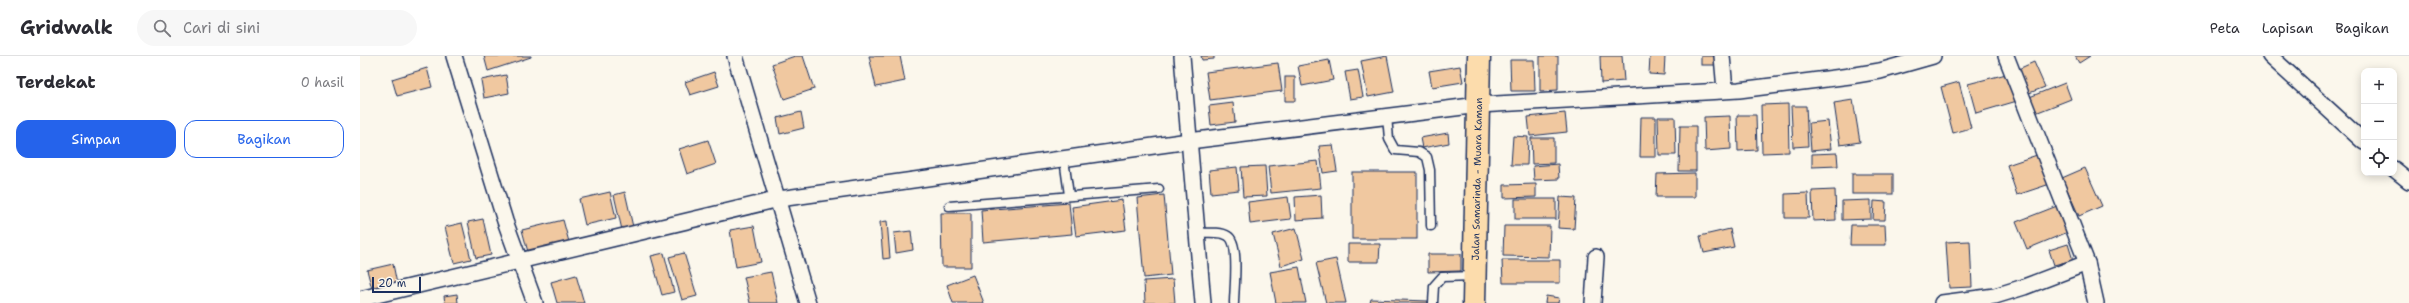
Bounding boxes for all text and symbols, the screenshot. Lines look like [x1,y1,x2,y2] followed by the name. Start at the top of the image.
[137,10,417,46] search box
[20,15,113,40] text: Gridwalk
[151,17,173,39] icon: search
[183,18,260,38] text: Cari di sini
[2210,19,2240,37] text: Peta
[2262,19,2313,37] text: Lapisan
[2335,19,2389,37] text: Bagikan
[2361,68,2397,176] map controls
[2361,68,2397,104] button: +
[16,71,96,93] text: Terdekat
[301,74,344,91] text: 0 hasil
[1468,97,1485,261] street label: Jalan Samarinda - Muara Kaman
[2361,104,2397,140] button: −
[16,120,176,158] button: Simpan
[184,120,344,158] button: Bagikan
[2361,140,2397,176] button: locate
[372,275,421,294] scale bar
[378,276,406,291] text: 20 m

